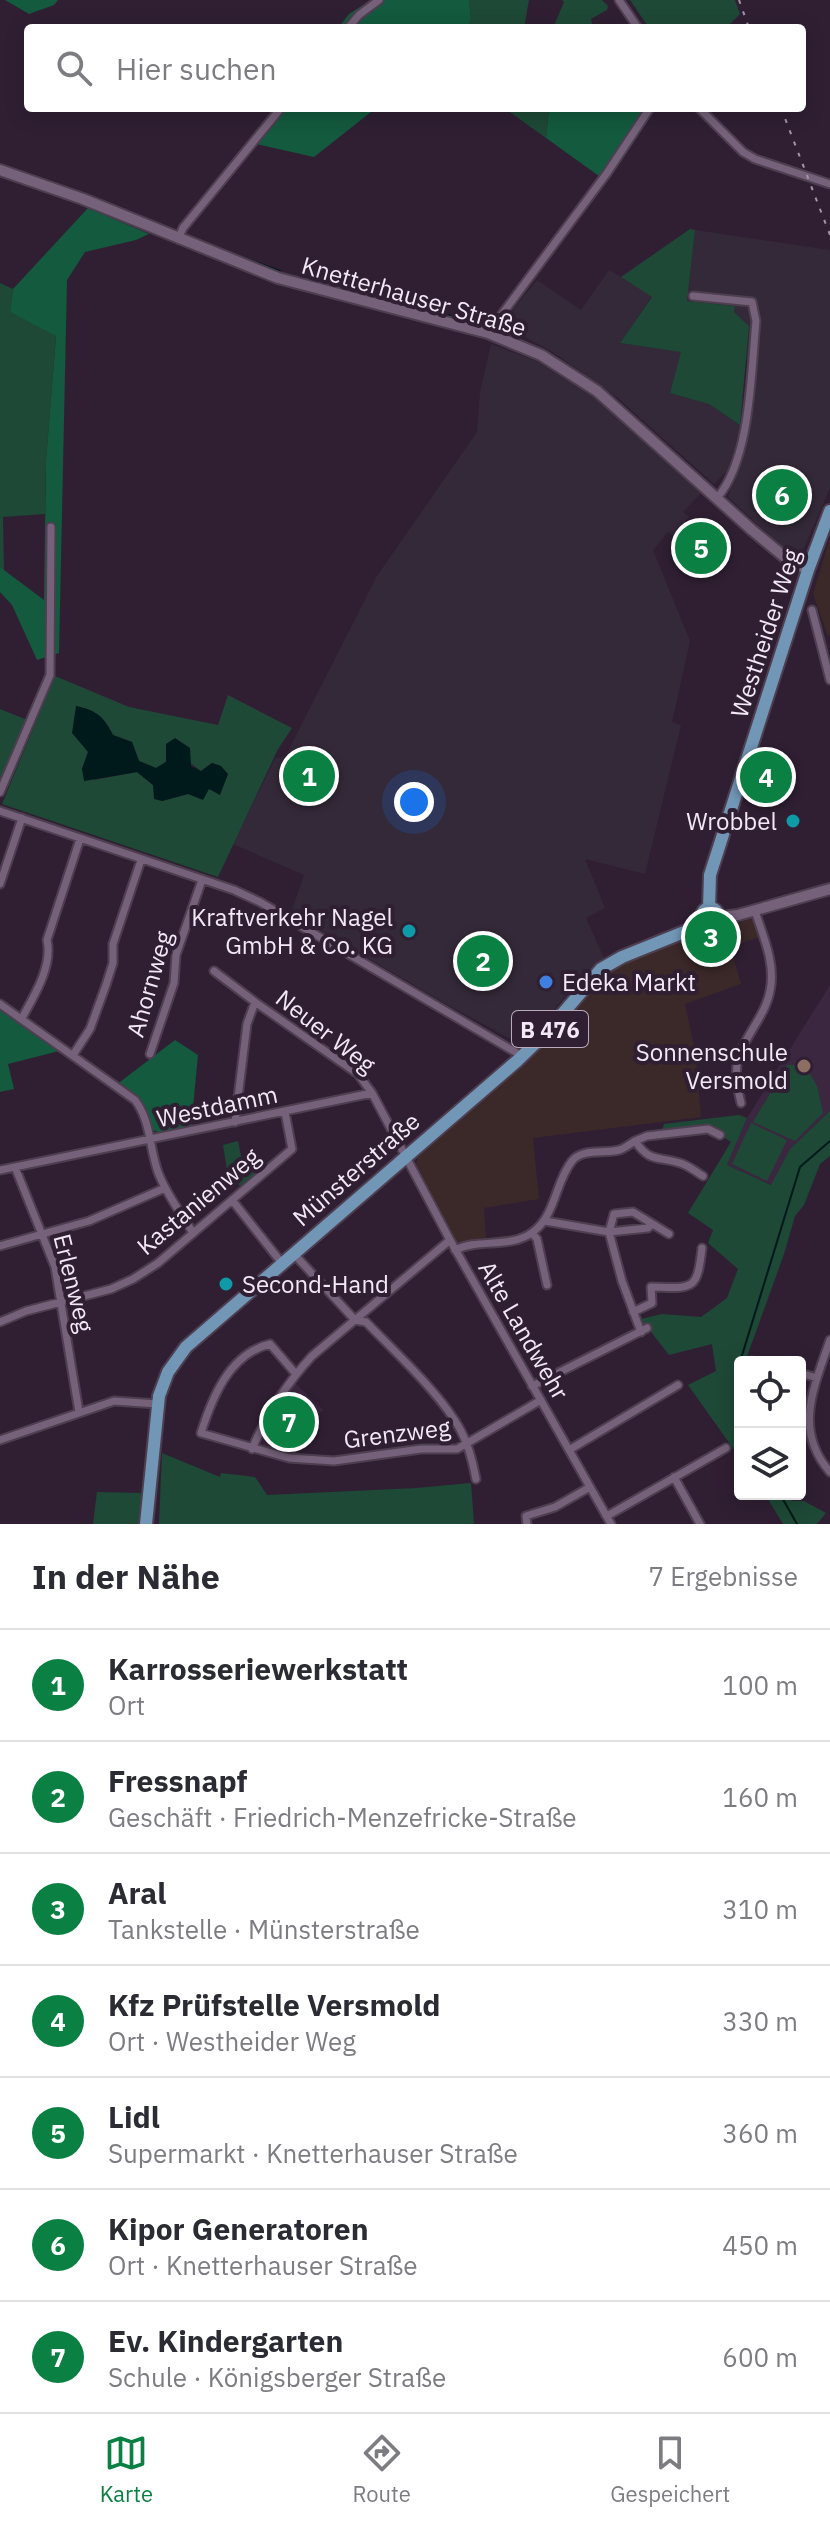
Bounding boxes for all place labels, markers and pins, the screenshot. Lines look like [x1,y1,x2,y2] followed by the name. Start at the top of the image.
[756,465,808,525] pin: 6
[675,518,727,578] pin: 5
[283,746,335,806] pin: 1
[740,747,792,807] pin: 4
[686,805,777,837] place label: Wrobbel
[784,812,802,830] marker: Wrobbel
[191,901,393,961] place label: Kraftverkehr Nagel GmbH & Co. KG
[685,907,737,967] pin: 3
[400,922,418,940] marker: Kraftverkehr Nagel GmbH & Co. KG
[457,931,509,991] pin: 2
[562,966,696,998] place label: Edeka Markt
[537,973,555,991] marker: Edeka Markt
[636,1036,788,1096] place label: Sonnenschule Versmold
[795,1057,813,1075] marker: Sonnenschule Versmold
[242,1268,389,1300] place label: Second-Hand
[217,1275,235,1293] marker: Second-Hand
[263,1392,315,1452] pin: 7

